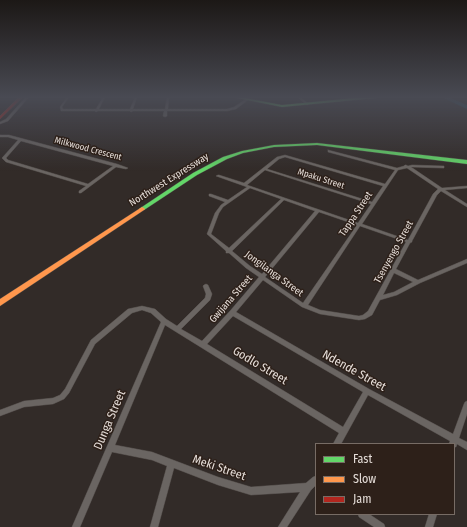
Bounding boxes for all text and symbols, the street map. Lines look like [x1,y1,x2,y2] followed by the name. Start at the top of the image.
[53,135,123,163] street label: Milkwood Crescent
[127,151,211,209] street label: Northwest Expressway
[296,166,346,192] street label: Mpaku Street
[337,189,375,239] street label: Tappa Street
[372,219,416,285] street label: Tsenyengo Street
[242,249,306,299] street label: Jongilanga Street
[207,273,255,325] street label: Gwijana Street
[230,344,290,388] street label: Godlo Street
[320,348,388,394] street label: Ndende Street
[91,388,129,452] street label: Dunga Street
[315,443,455,515] legend
[190,452,248,484] street label: Meki Street
[353,452,372,466] text: Fast
[353,472,376,486] text: Slow
[353,492,371,506] text: Jam

